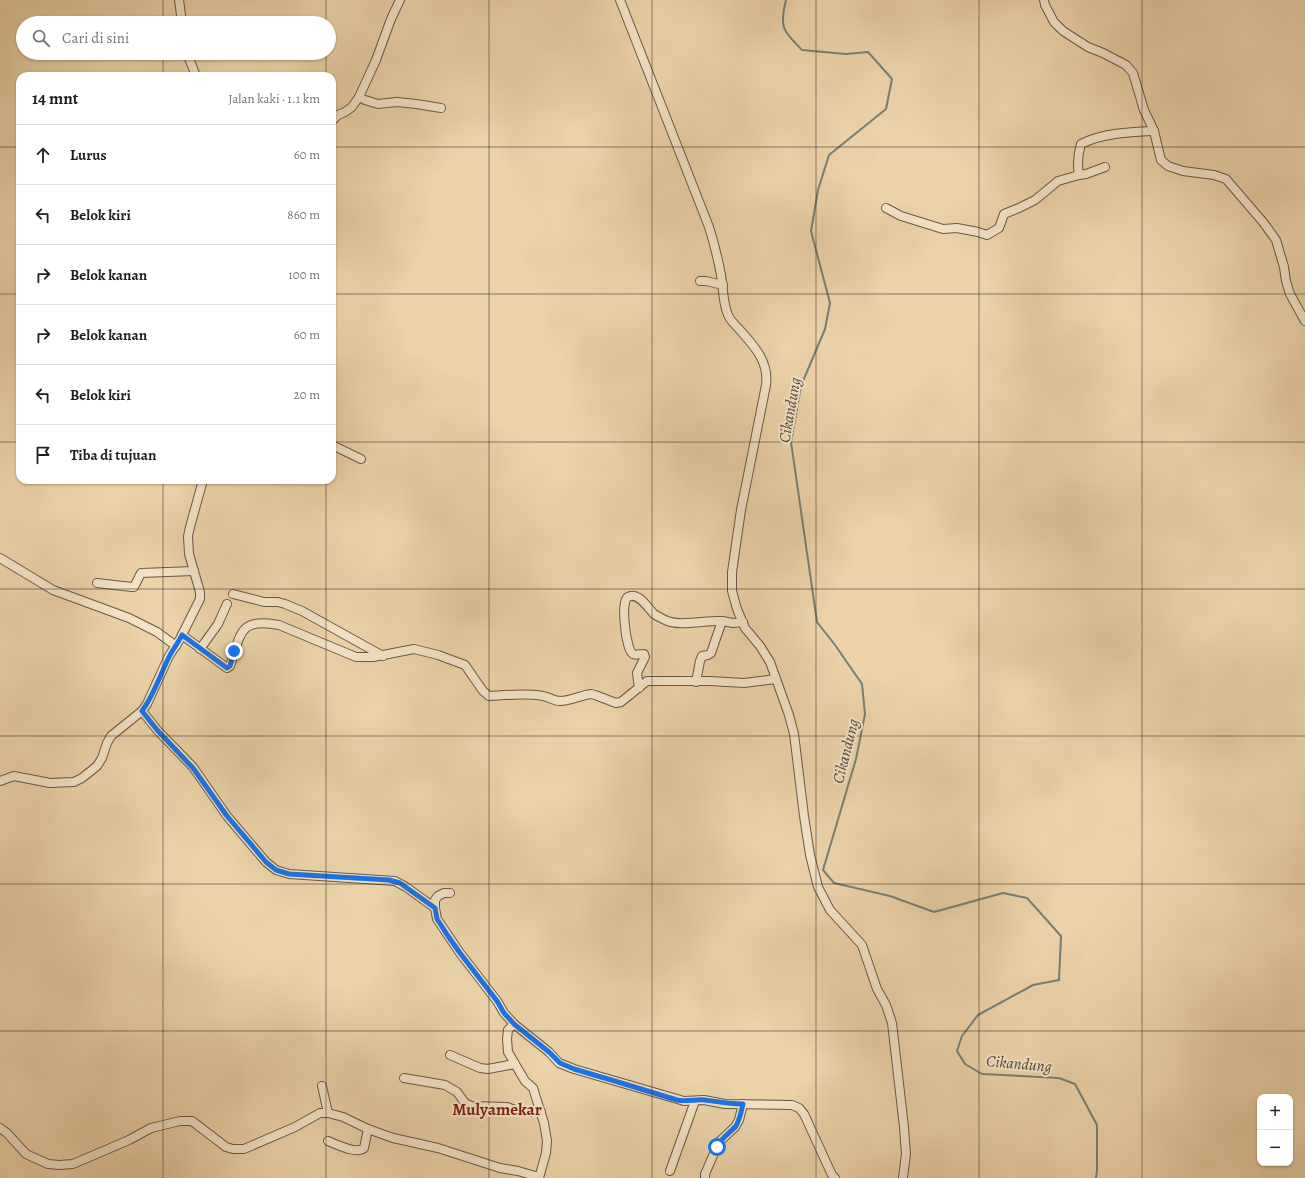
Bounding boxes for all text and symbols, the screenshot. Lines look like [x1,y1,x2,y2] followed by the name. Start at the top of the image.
[16,16,336,60] search box
[30,27,52,49] icon: search
[62,28,129,48] text: Cari di sini
[32,87,78,110] text: 14 mnt
[228,90,320,107] text: Jalan kaki · 1.1 km
[32,144,54,166] icon: ahead
[70,145,107,165] text: Lurus
[294,146,320,163] text: 60 m
[32,204,54,226] icon: left
[70,205,131,225] text: Belok kiri
[287,206,320,223] text: 860 m
[32,264,54,286] icon: right
[70,265,147,285] text: Belok kanan
[288,266,320,283] text: 100 m
[32,324,54,346] icon: right
[70,325,147,345] text: Belok kanan
[294,326,320,343] text: 60 m
[773,376,807,445] water label: Cikandung
[32,384,54,406] icon: left
[70,385,131,405] text: Belok kiri
[294,386,320,403] text: 20 m
[32,444,54,466] icon: arrive
[70,445,156,465] text: Tiba di tujuan
[225,642,243,660] route end
[827,717,865,786] water label: Cikandung
[985,1050,1053,1078] water label: Cikandung
[1257,1094,1293,1166] map controls
[1257,1094,1293,1130] button: +
[452,1098,542,1121] district label: Mulyamekar
[1257,1130,1293,1166] button: −
[708,1138,726,1156] route start

